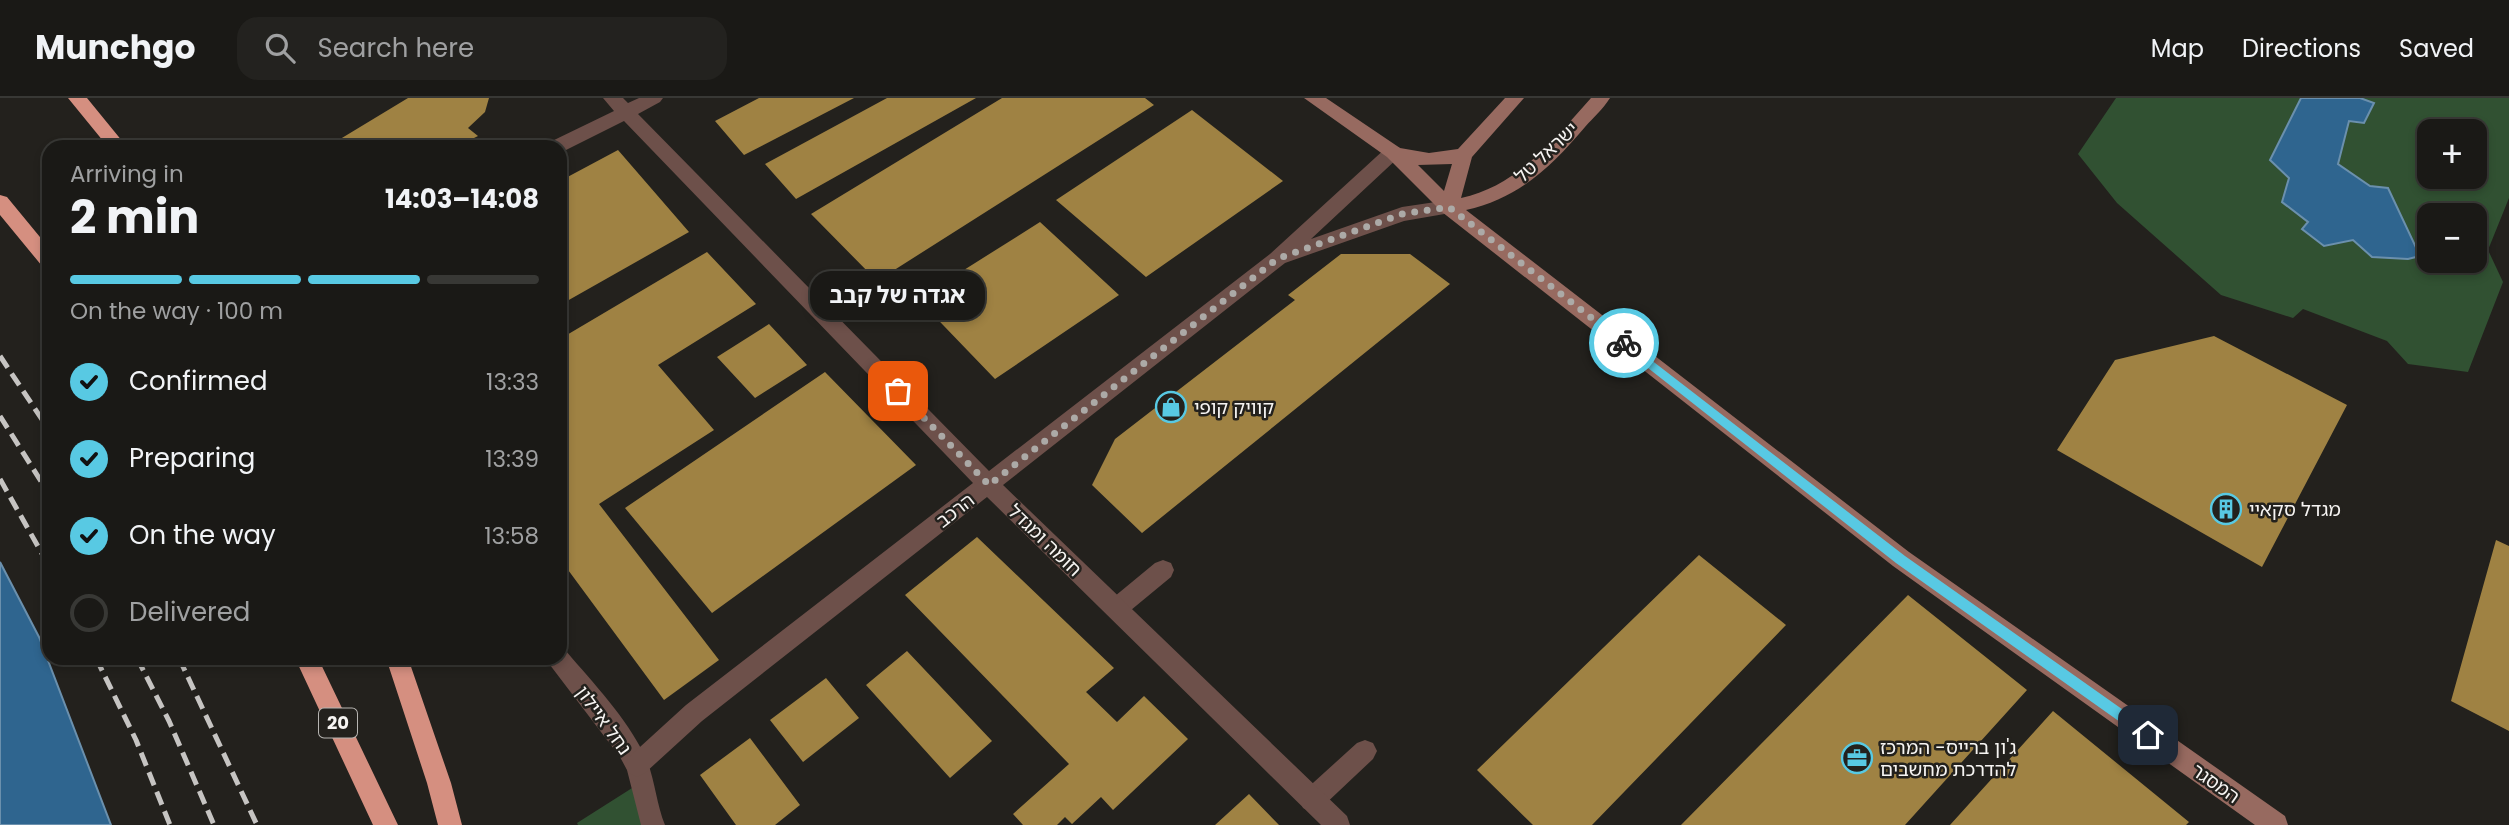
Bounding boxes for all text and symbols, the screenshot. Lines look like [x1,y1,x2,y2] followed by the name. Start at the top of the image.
[237,17,727,80] search box
[35,24,195,71] text: Munchgo
[261,29,299,67] icon: search
[317,30,474,66] text: Search here
[2151,32,2204,65] text: Map
[2242,32,2361,65] text: Directions
[2399,32,2474,65] text: Saved
[1509,116,1584,189] street label: ישראל טל
[2417,119,2487,273] map controls
[2417,119,2487,189] button: +
[70,158,184,190] text: Arriving in
[385,181,539,217] text: 14:03–14:08
[70,185,199,249] text: 2 min
[2417,203,2487,273] button: −
[810,272,986,321] callout: אגדה של קבב
[830,279,965,311] text: אגדה של קבב
[70,295,283,327] text: On the way · 100 m
[1589,308,1659,378] courier
[1605,324,1643,362] icon: bike
[868,361,928,421] pin
[70,363,108,401] icon: check
[129,363,267,399] text: Confirmed
[486,366,539,398] text: 13:33
[879,372,917,410] icon: bag
[1154,390,1188,424] shop icon: קוויק קופי
[1194,394,1274,421] place label: קוויק קופי
[70,440,108,478] icon: check
[129,440,255,476] text: Preparing
[485,443,539,475] text: 13:39
[930,487,980,534] street label: הרכב
[2209,492,2243,526] building icon: מגדל סקאיי
[2249,496,2341,523] place label: מגדל סקאיי
[1002,498,1088,583] street label: חומה ומגדל
[70,517,108,555] icon: check
[129,517,276,553] text: On the way
[484,520,539,552] text: 13:58
[129,594,250,630] text: Delivered
[569,680,638,760] street label: נחל איילון
[2118,705,2178,765] pin
[319,708,357,738] road number: 20
[2129,716,2167,754] icon: home
[1880,734,2016,783] place label: ג'ון ברייס- המרכז להדרכת מחשבים
[1840,741,1874,775] office icon: ג'ון ברייס- המרכז להדרכת מחשבים
[2186,757,2245,810] street label: המסגר

